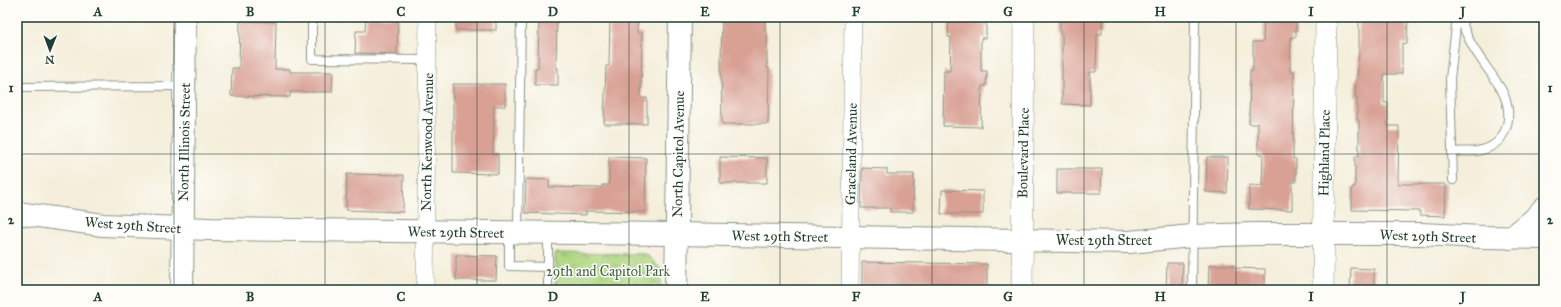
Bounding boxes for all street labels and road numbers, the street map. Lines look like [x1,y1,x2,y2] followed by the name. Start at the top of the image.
[418,73,437,211] street label: North Kenwood Avenue
[175,83,194,201] street label: North Illinois Street
[669,90,688,218] street label: North Capitol Avenue
[842,102,861,205] street label: Graceland Avenue
[1014,107,1033,198] street label: Boulevard Place
[1315,109,1334,197] street label: Highland Place
[84,214,182,237] street label: West 29th Street
[408,223,504,242] street label: West 29th Street
[1379,226,1477,247] street label: West 29th Street
[732,227,828,246] street label: West 29th Street
[1056,232,1152,249] street label: West 29th Street

